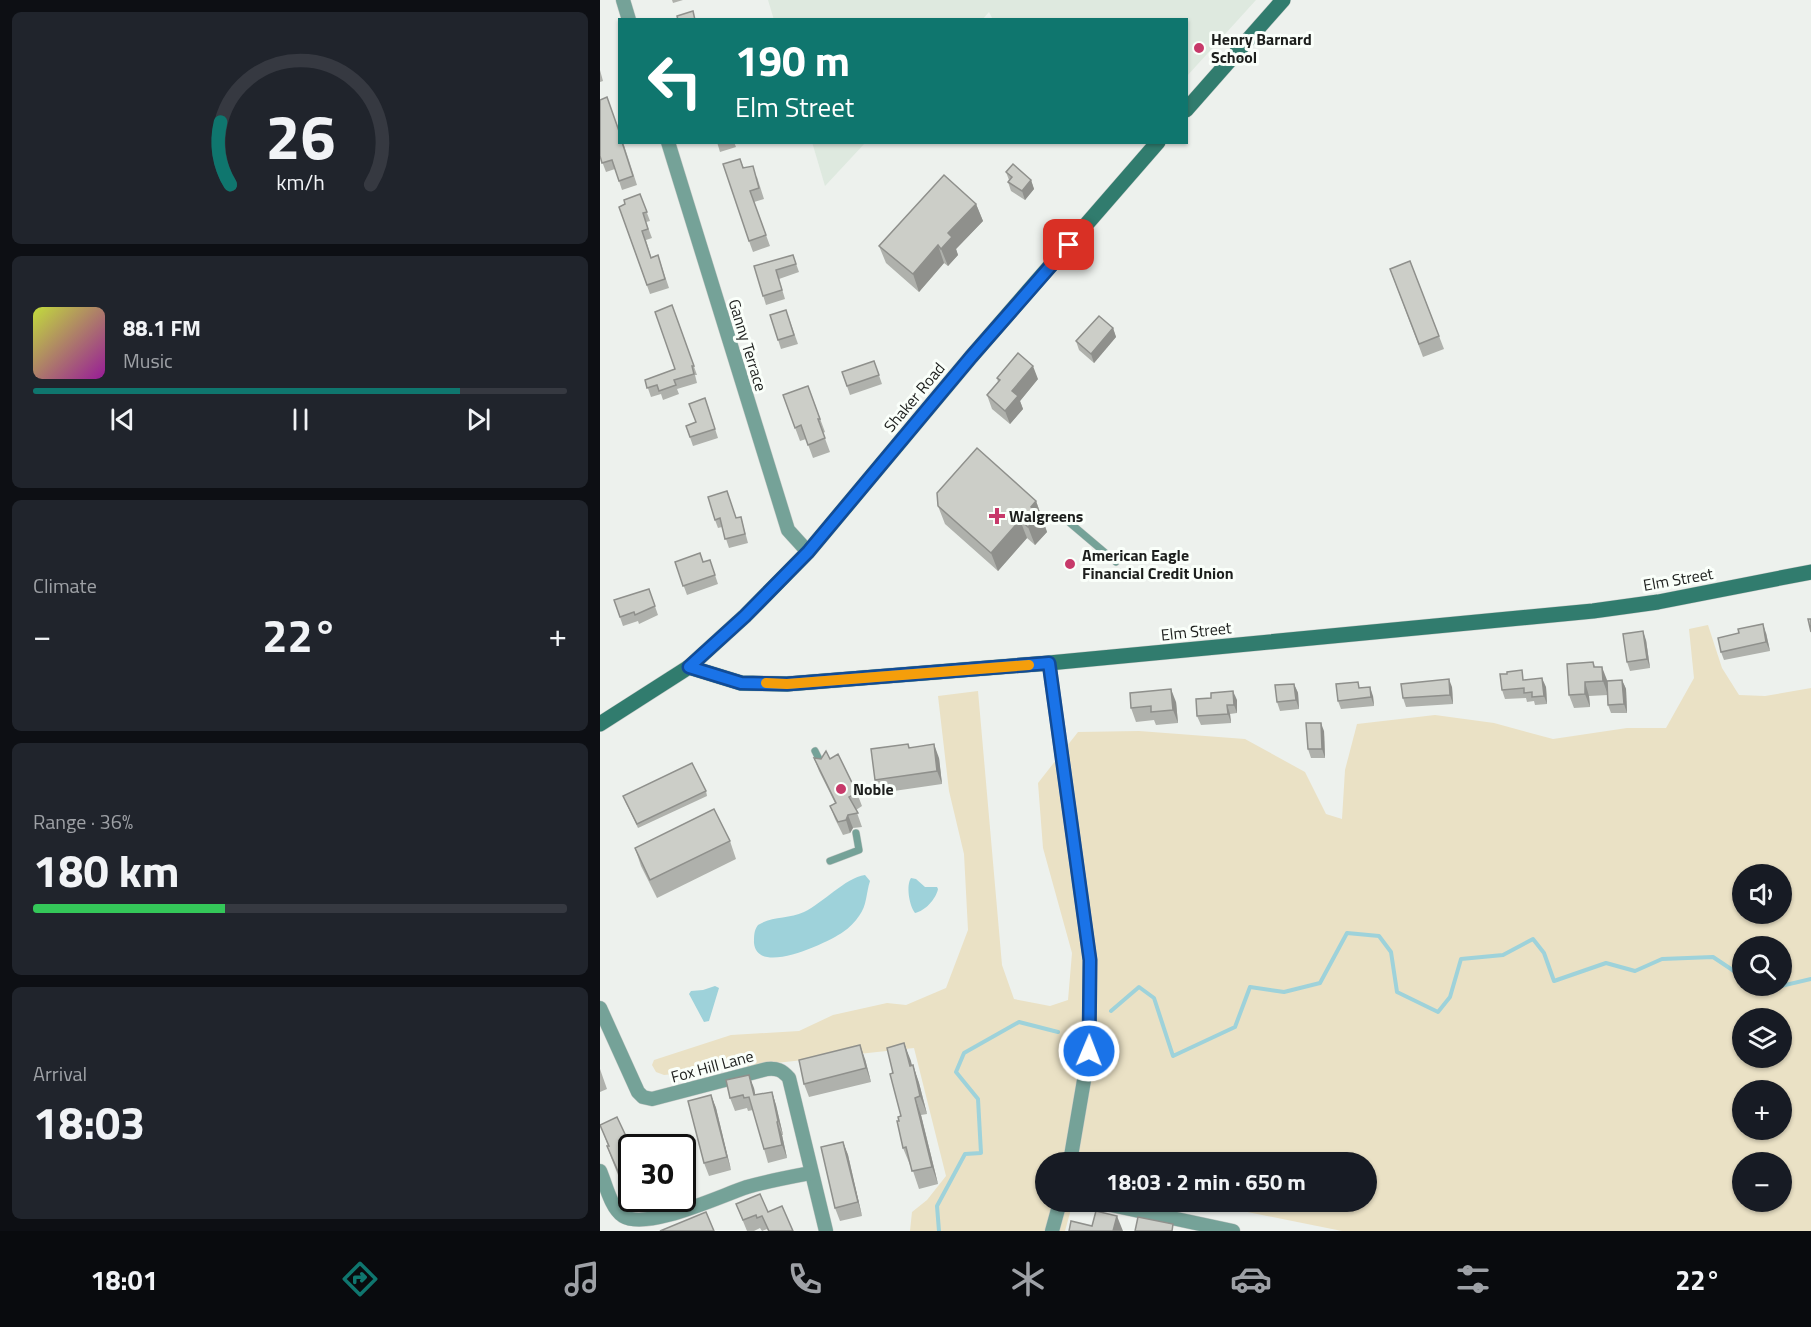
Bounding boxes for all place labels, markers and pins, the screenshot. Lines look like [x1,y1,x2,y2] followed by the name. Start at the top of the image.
[1211,27,1312,69] place label: Henry Barnard School
[1192,41,1206,55] marker: Henry Barnard School
[1043,219,1094,270] pin
[1009,504,1083,528] place label: Walgreens
[990,509,1004,523] marker: Walgreens
[1082,543,1234,585] place label: American Eagle Financial Credit Union
[1063,557,1077,571] marker: American Eagle Financial Credit Union
[853,777,894,801] place label: Noble
[834,782,848,796] marker: Noble

